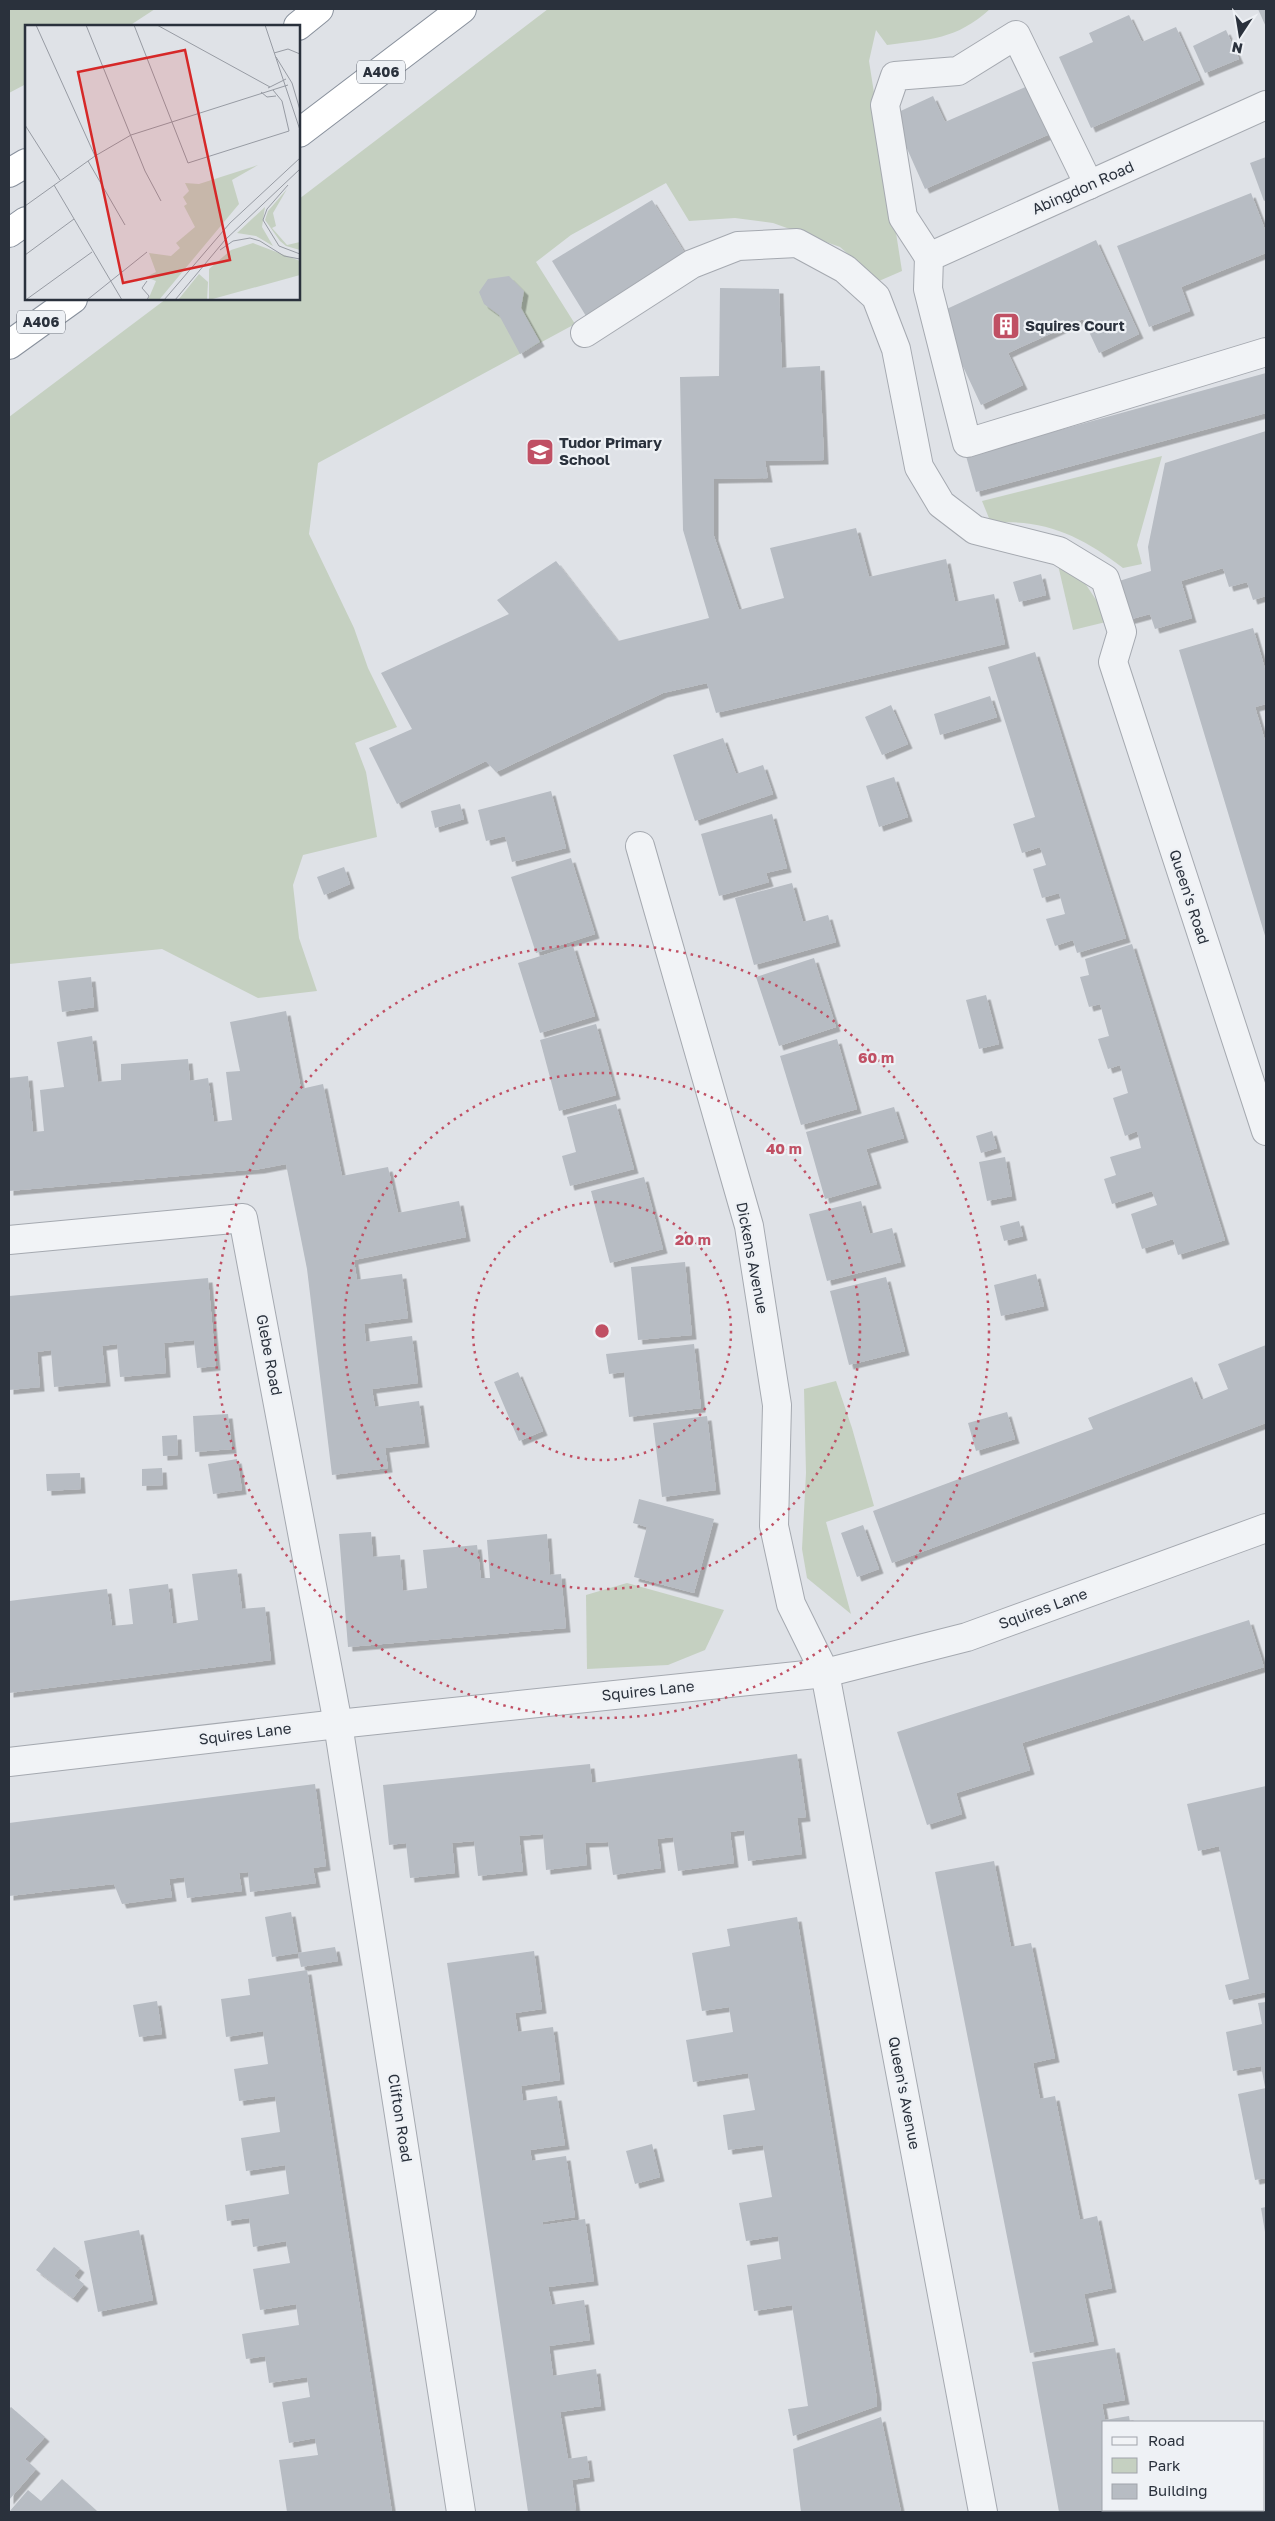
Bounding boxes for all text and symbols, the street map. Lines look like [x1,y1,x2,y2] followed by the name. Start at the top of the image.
[1215,10,1265,60] north arrow
[25,25,300,300] inset map
[1230,39,1244,58] text: N
[357,61,405,84] road number: A406
[1029,157,1136,218] street label: Abingdon Road
[17,311,65,334] road number: A406
[991,311,1021,341] building icon: Squires Court
[1025,316,1125,334] place label: Squires Court
[559,433,662,468] place label: Tudor Primary School
[525,437,555,467] school or university icon: Tudor Primary School
[1166,847,1214,946] street label: Queen's Road
[858,1048,894,1066] text: 60 m
[766,1139,802,1157] text: 40 m
[733,1200,773,1315] street label: Dickens Avenue
[675,1230,711,1248] text: 20 m
[253,1313,287,1397] street label: Glebe Road
[593,1322,611,1340] centre of rings
[996,1584,1090,1632] street label: Squires Lane
[601,1676,695,1704] street label: Squires Lane
[198,1718,292,1748] street label: Squires Lane
[885,2035,925,2151] street label: Queen's Avenue
[385,2072,417,2163] street label: Clifton Road
[1102,2421,1265,2511] legend
[1148,2431,1185,2449] text: Road
[1148,2456,1181,2474] text: Park
[1148,2481,1208,2499] text: Building

